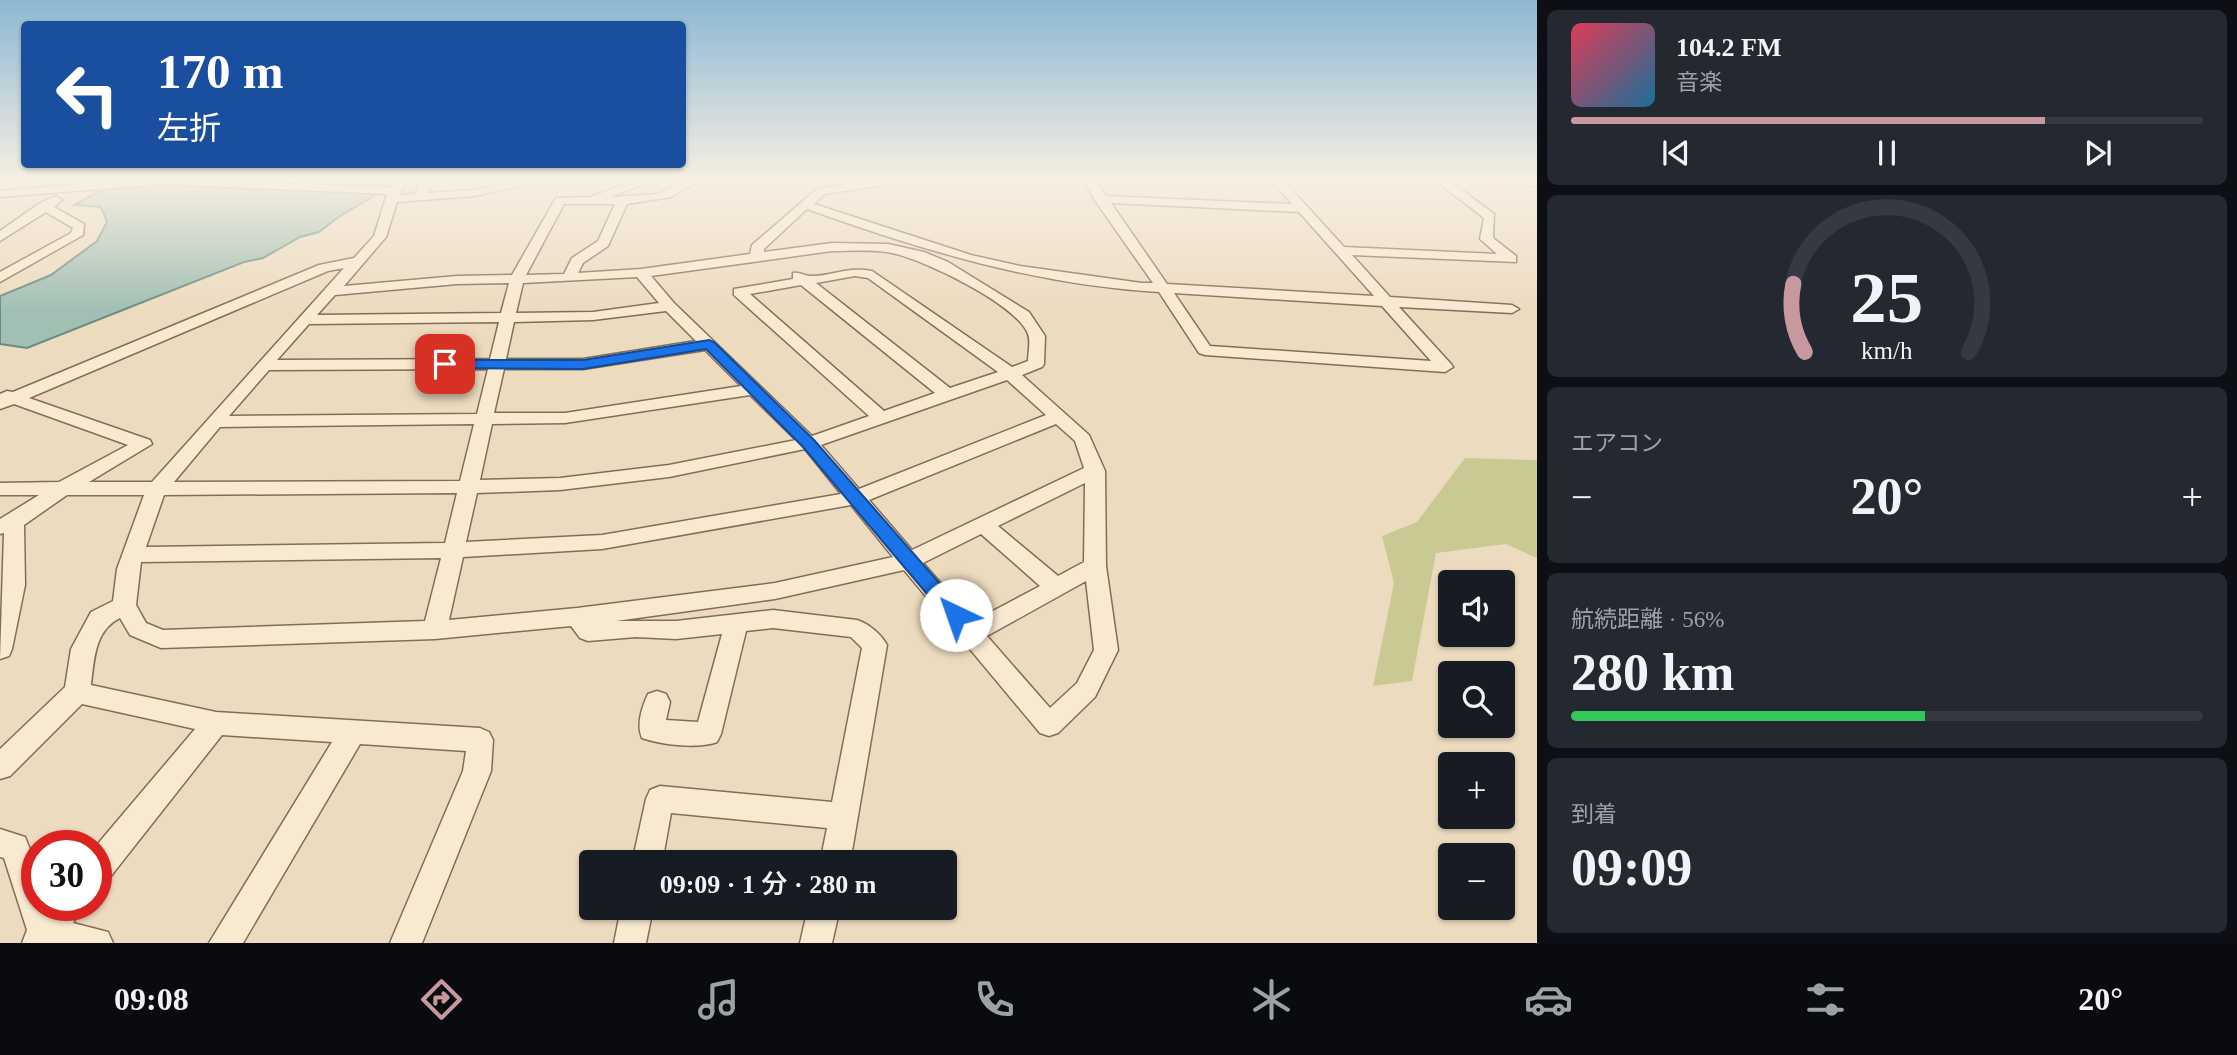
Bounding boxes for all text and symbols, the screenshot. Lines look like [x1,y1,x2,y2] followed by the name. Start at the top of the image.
[1676,33,1781,62] text: 104.2 FM
[157,44,284,99] text: 170 m
[42,49,133,140] icon: left
[1676,70,1722,95] text: 音楽
[157,110,221,146] text: 左折
[1657,134,1695,172] icon: previous
[1868,134,1906,172] icon: pause
[2079,134,2117,172] icon: next
[1851,258,1923,339] text: 25
[415,334,475,394] pin
[1861,337,1913,364] text: km/h
[426,345,464,383] icon: arrive
[1571,431,1663,456] text: エアコン
[1851,468,1923,525] text: 20°
[1571,476,1592,518] text: −
[2182,476,2203,518] text: +
[1438,570,1515,920] map controls
[1438,570,1515,647] button: sound
[919,578,993,652] position arrow
[1571,607,1724,632] text: 航続距離 · 56%
[1571,644,1734,701] text: 280 km
[1438,661,1515,738] button: search
[1438,752,1515,829] button: +
[1571,802,1617,827] text: 到着
[21,830,112,921] speed limit sign: 30
[1571,839,1692,896] text: 09:09
[1438,843,1515,920] button: −
[660,870,876,899] text: 09:09 · 1 分 · 280 m
[417,975,466,1024] icon: directions
[694,975,743,1024] icon: music
[970,975,1019,1024] icon: phone
[1247,975,1296,1024] icon: climate
[1524,975,1573,1024] icon: car
[1801,975,1850,1024] icon: filters
[114,981,189,1017] text: 09:08
[2078,981,2123,1017] text: 20°

